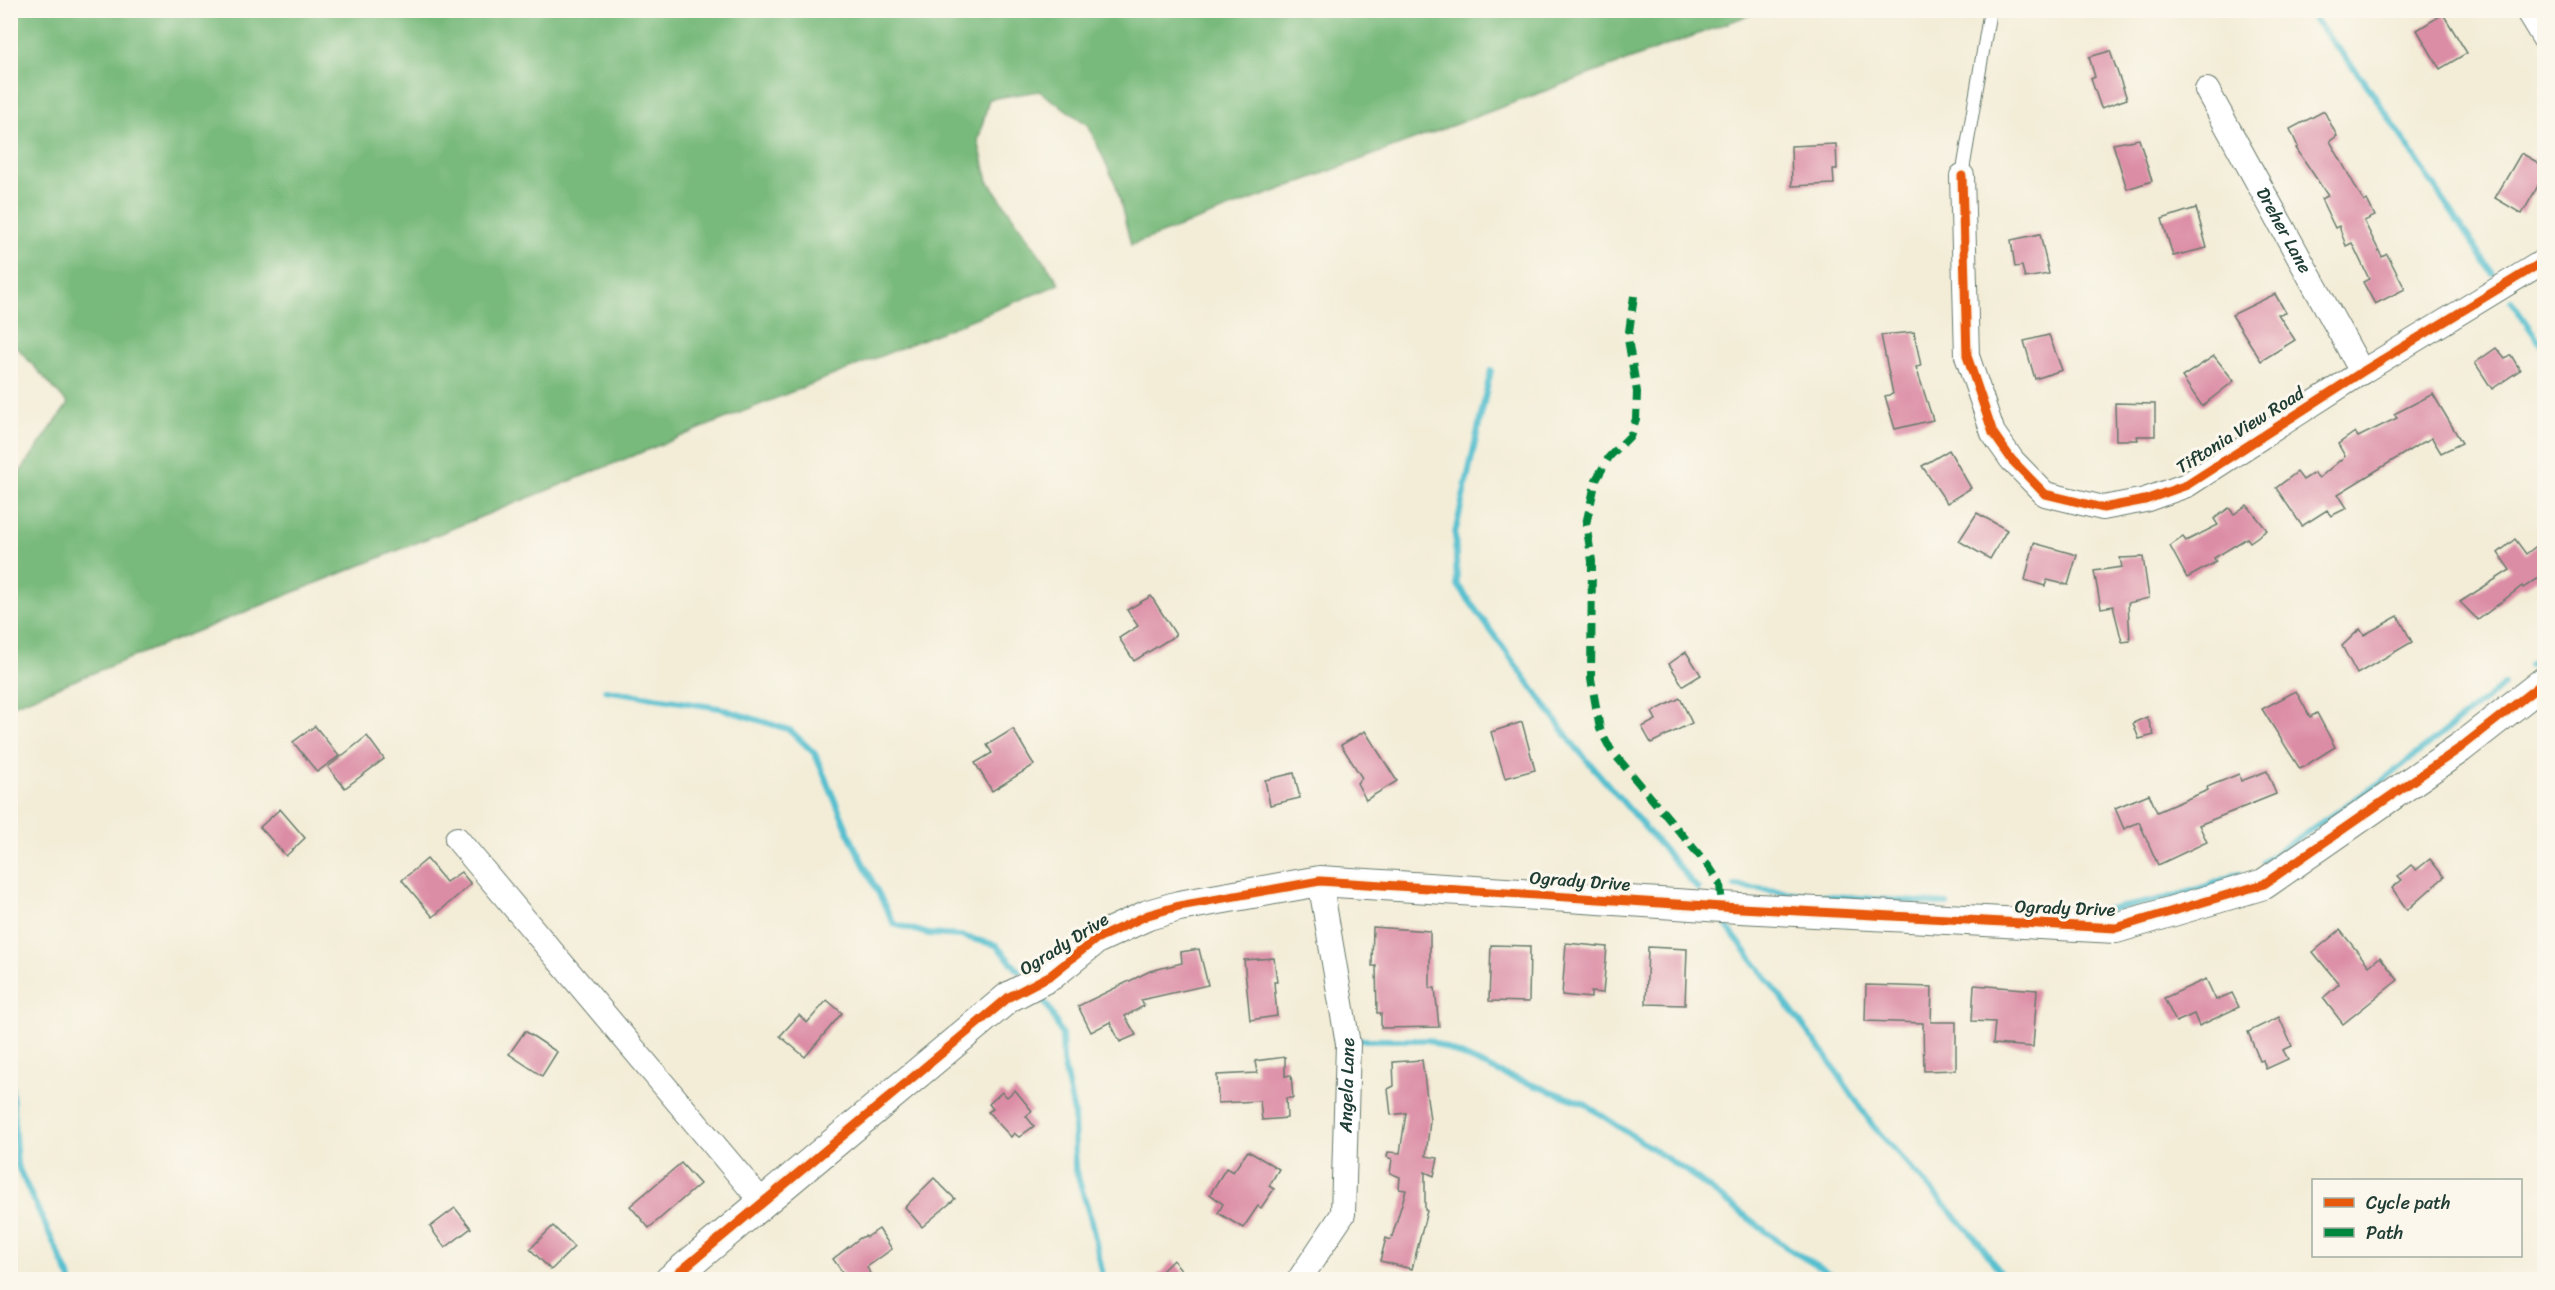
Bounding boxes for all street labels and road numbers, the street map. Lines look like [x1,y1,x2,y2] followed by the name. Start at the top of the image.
[2247,181,2321,279] street label: Dreher Lane
[2169,377,2312,482] street label: Tiftonia View Road
[1529,862,1632,901] street label: Ogrady Drive
[2014,890,2116,926] street label: Ogrady Drive
[1013,904,1116,984] street label: Ogrady Drive
[1329,1035,1364,1134] street label: Angela Lane

